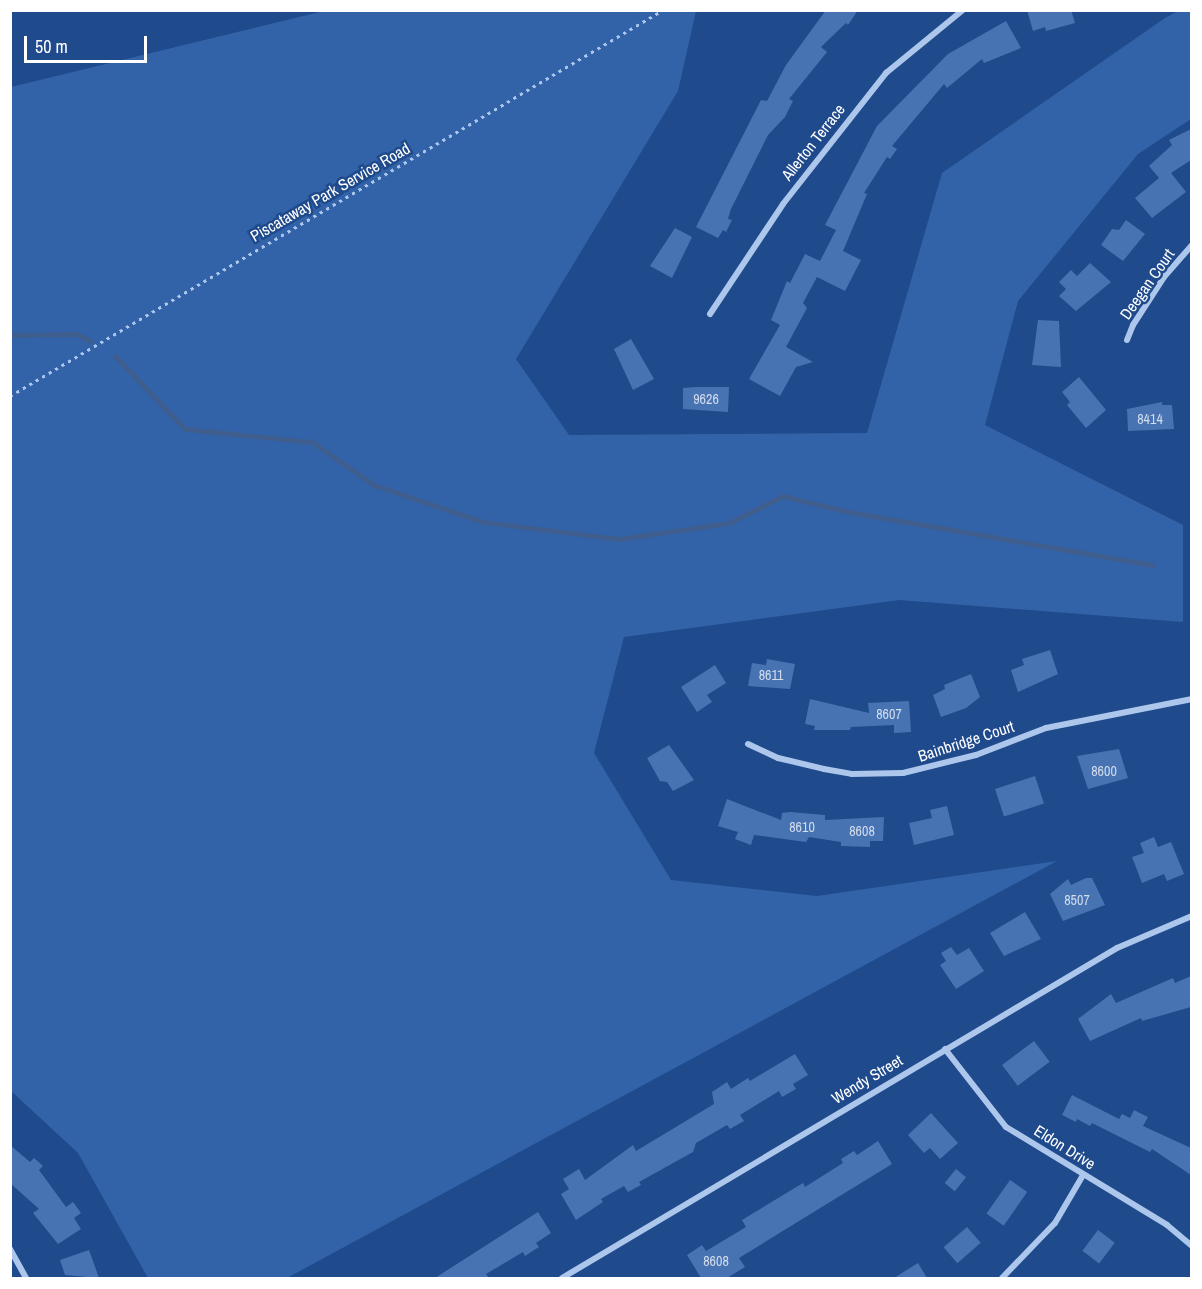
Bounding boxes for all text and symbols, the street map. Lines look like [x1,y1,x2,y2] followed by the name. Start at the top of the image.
[27,24,150,62] scale bar
[35,34,68,59] text: 50 m
[777,100,849,184] street label: Allerton Terrace
[247,138,413,246] street label: Piscataway Park Service Road
[1116,245,1178,323] street label: Deegan Court
[693,391,719,407] house number: 9626
[1137,411,1163,427] house number: 8414
[759,667,783,683] house number: 8611
[876,706,902,722] house number: 8607
[916,716,1016,766] street label: Bainbridge Court
[1091,763,1117,779] house number: 8600
[789,819,815,835] house number: 8610
[849,823,875,839] house number: 8608
[1064,892,1090,908] house number: 8507
[828,1050,906,1108] street label: Wendy Street
[1031,1121,1099,1173] street label: Eldon Drive
[703,1253,729,1269] house number: 8608

